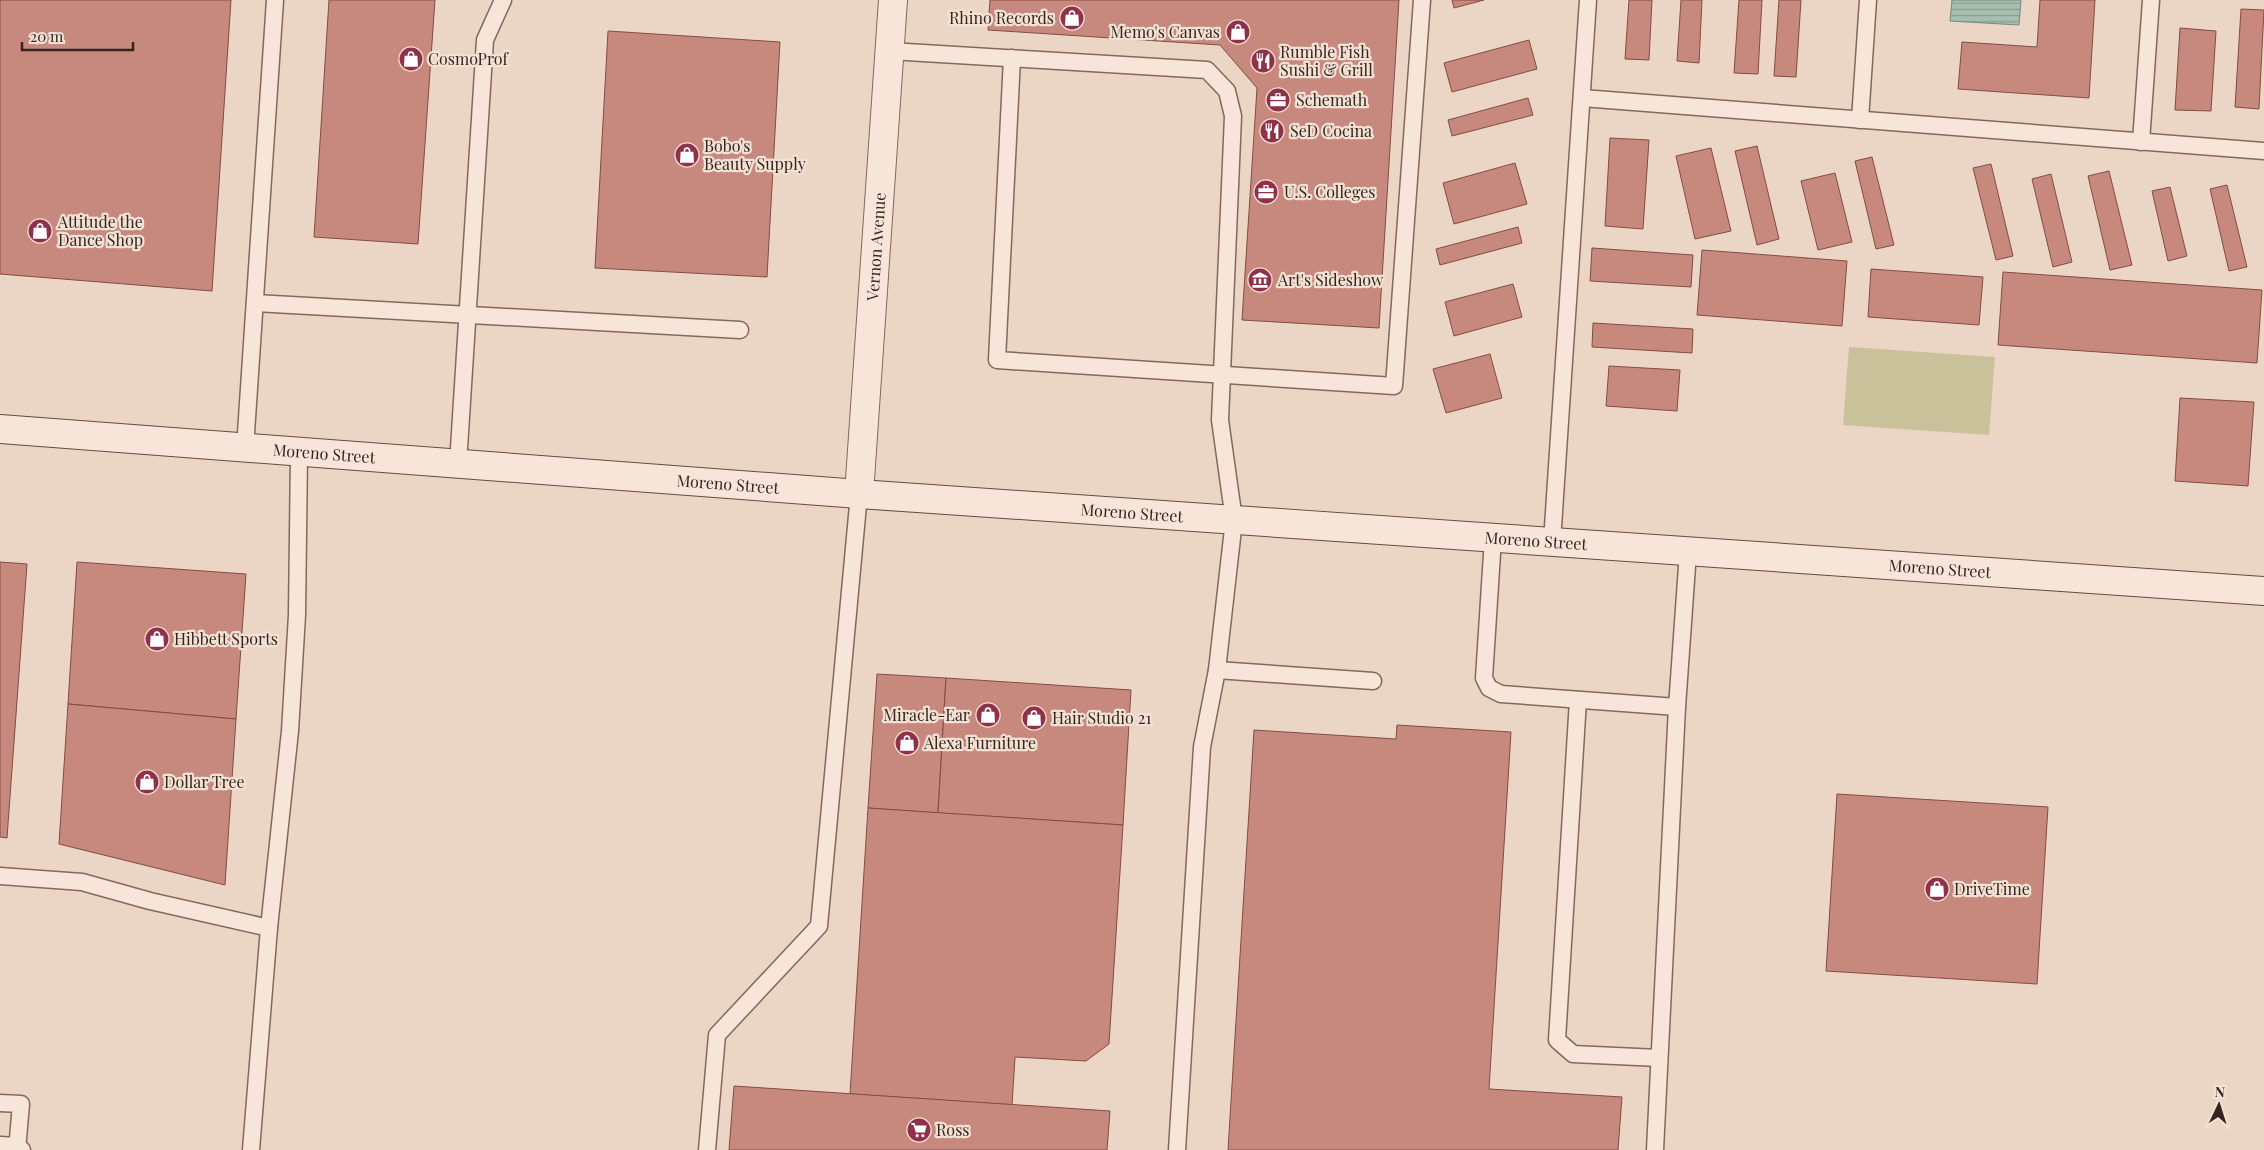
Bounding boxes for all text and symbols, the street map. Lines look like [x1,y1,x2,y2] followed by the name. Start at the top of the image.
[1059,5,1085,31] shop icon: Rhino Records
[949,7,1054,28] place label: Rhino Records
[1225,19,1251,45] shop icon: Memo's Canvas
[22,20,134,52] scale bar
[1110,21,1220,42] place label: Memo's Canvas
[30,26,64,46] text: 20 m
[1280,41,1373,80] place label: Rumble Fish Sushi & Grill
[398,46,424,72] shop icon: CosmoProf
[428,48,510,69] place label: CosmoProf
[1250,48,1276,74] restaurant icon: Rumble Fish Sushi & Grill
[1265,87,1291,113] office icon: Schemath
[1296,89,1368,110] place label: Schemath
[1259,118,1285,144] restaurant icon: SeD Cocina
[1290,120,1372,141] place label: SeD Cocina
[704,135,806,174] place label: Bobo's Beauty Supply
[674,142,700,168] shop icon: Bobo's Beauty Supply
[1253,179,1279,205] office icon: U.S. Colleges
[1284,181,1375,202] place label: U.S. Colleges
[861,192,890,302] street label: Vernon Avenue
[57,211,143,250] place label: Attitude the Dance Shop
[27,218,53,244] shop icon: Attitude the Dance Shop
[1247,267,1273,293] museum icon: Art's Sideshow
[1277,269,1384,290] place label: Art's Sideshow
[272,439,376,467] street label: Moreno Street
[676,469,780,498] street label: Moreno Street
[1080,498,1184,526] street label: Moreno Street
[1484,526,1588,554] street label: Moreno Street
[1888,554,1992,582] street label: Moreno Street
[144,626,170,652] shop icon: Hibbett Sports
[174,628,278,649] place label: Hibbett Sports
[975,702,1001,728] shop icon: Miracle-Ear
[883,704,970,725] place label: Miracle-Ear
[1021,705,1047,731] shop icon: Hair Studio 21
[1052,707,1151,728] place label: Hair Studio 21
[894,730,920,756] shop icon: Alexa Furniture
[923,732,1036,753] place label: Alexa Furniture
[134,769,160,795] shop icon: Dollar Tree
[164,771,245,792] place label: Dollar Tree
[1924,876,1950,902] shop icon: DriveTime
[1954,878,2030,899] place label: DriveTime
[2194,1080,2244,1130] north arrow
[2214,1082,2226,1101] text: N
[906,1117,932,1143] supermarket icon: Ross
[936,1119,969,1140] place label: Ross

